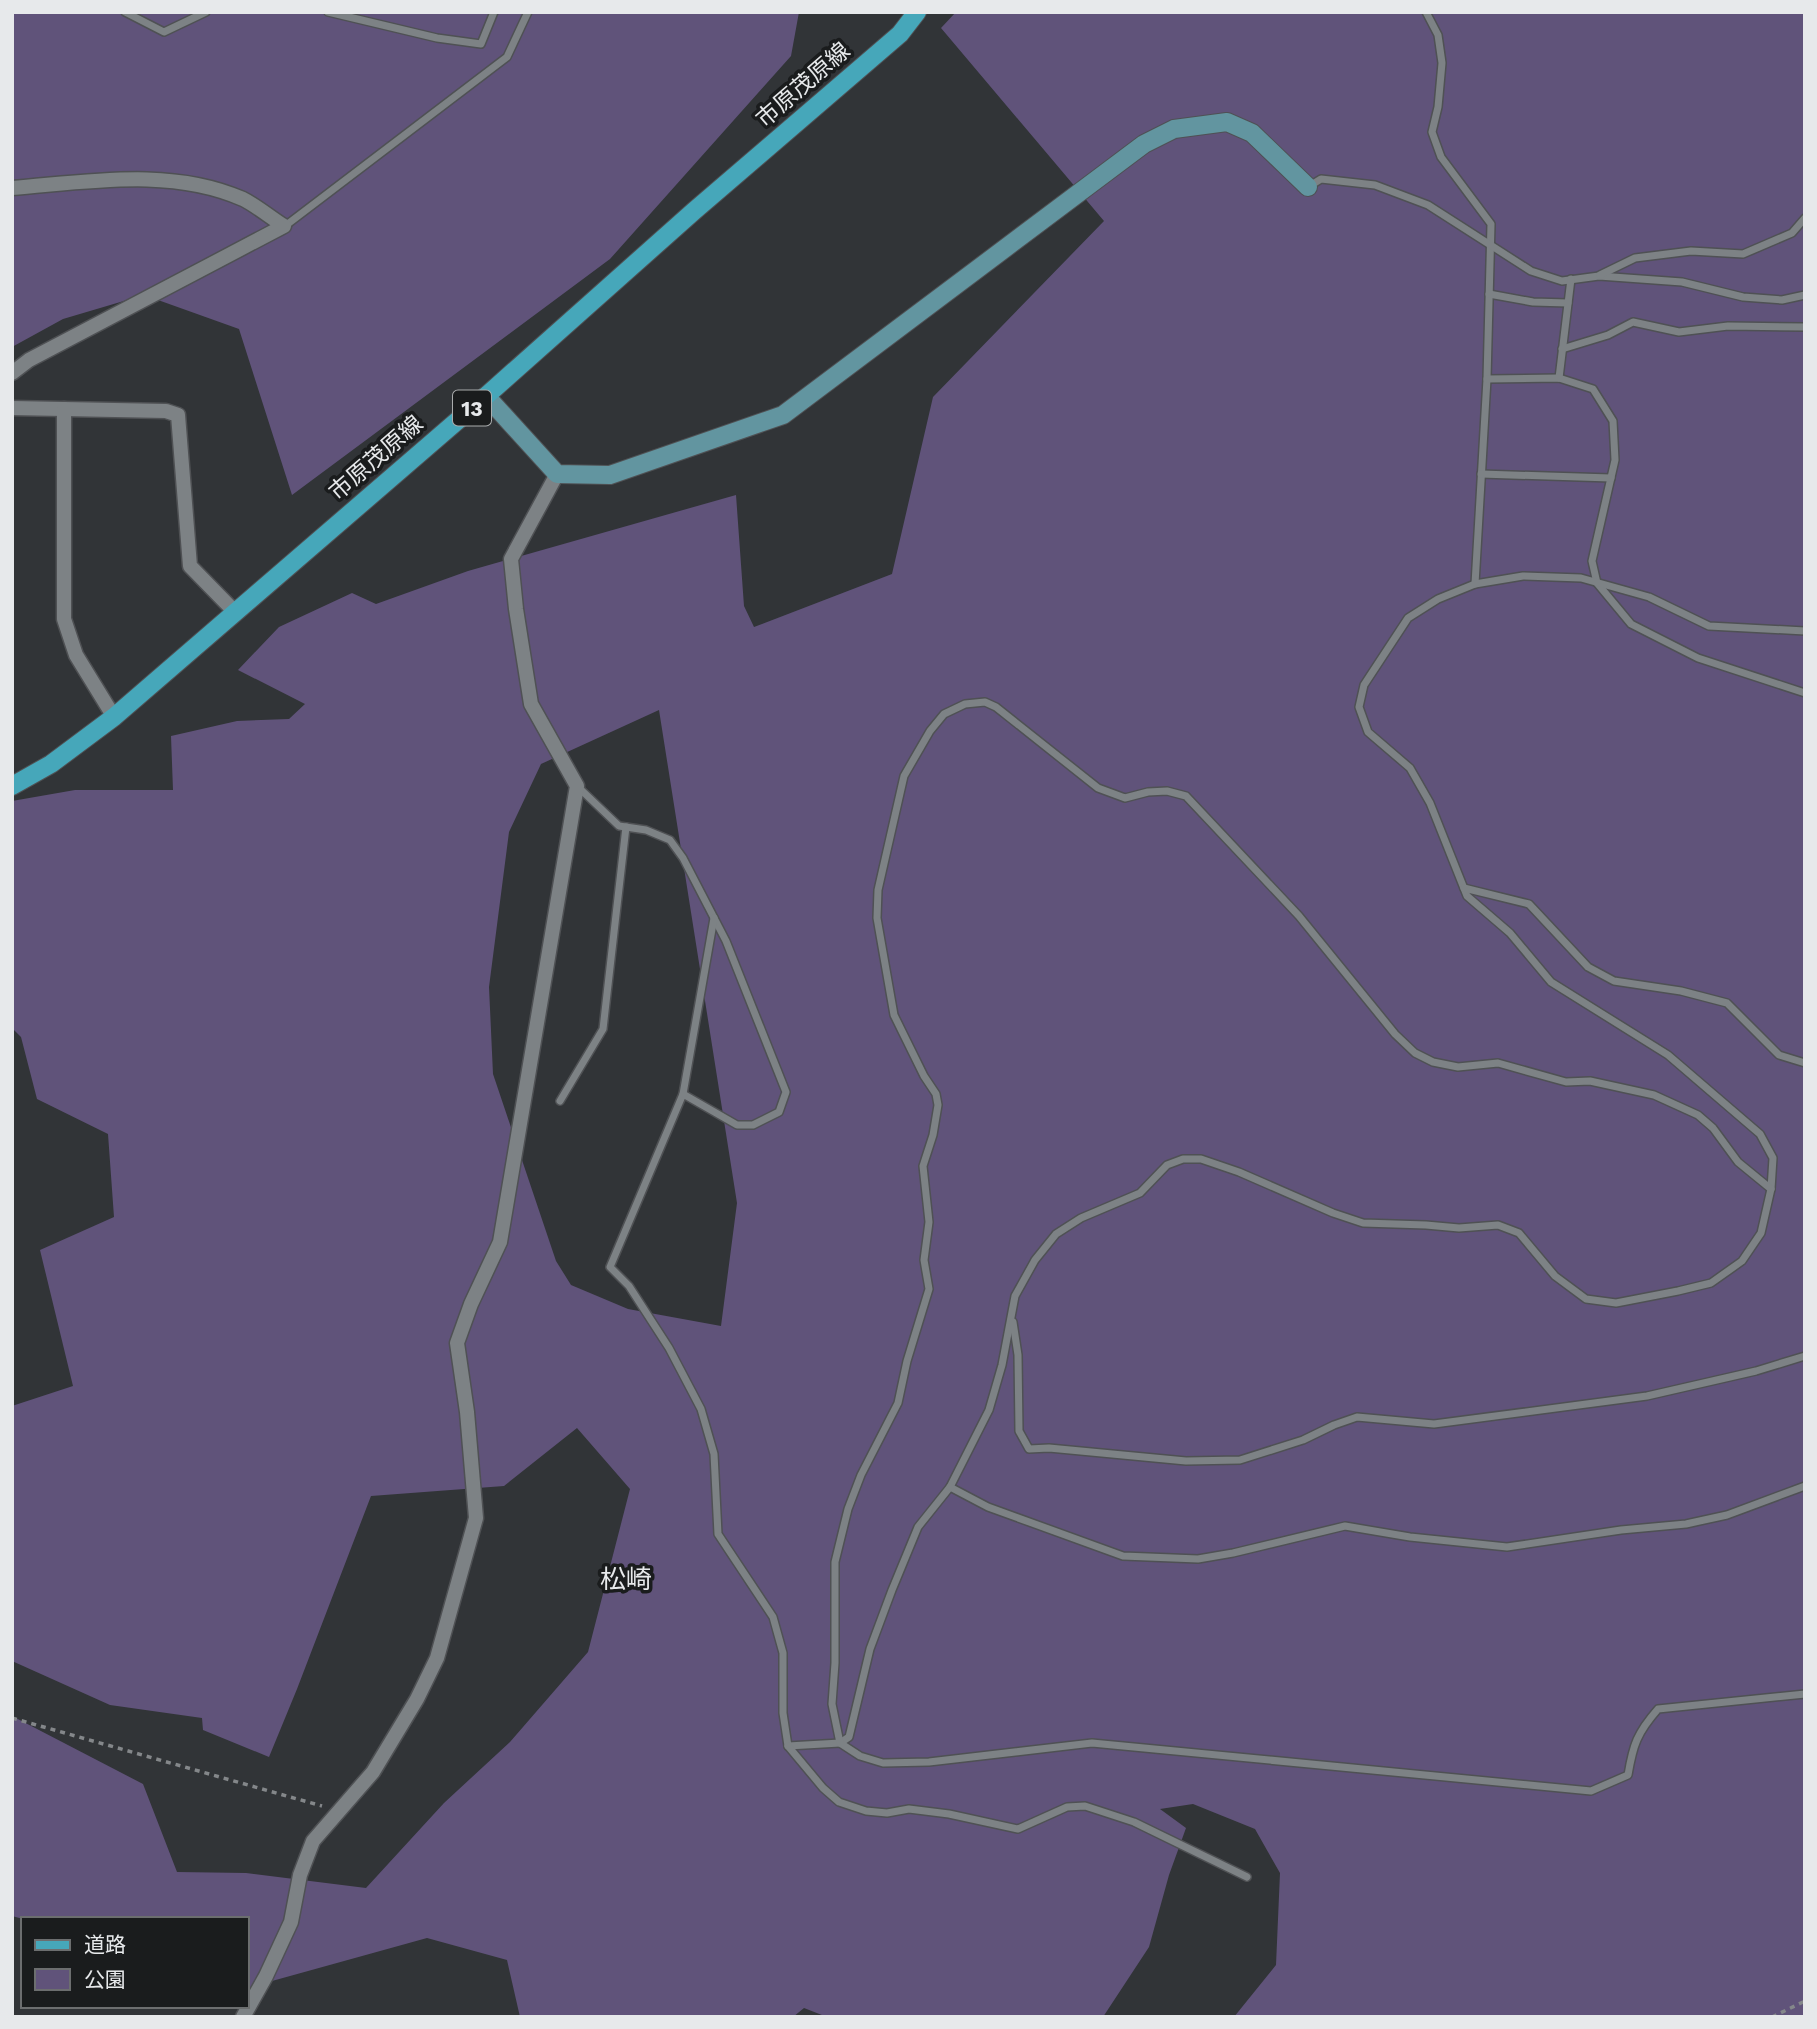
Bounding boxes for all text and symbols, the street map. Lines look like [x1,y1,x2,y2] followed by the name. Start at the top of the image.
[751,37,855,133] street label: 市原茂原線
[453,390,491,426] road number: 13
[324,410,428,506] street label: 市原茂原線
[600,1564,652,1594] district label: 松崎
[21,1917,248,2008] legend
[84,1932,126,1957] text: 道路
[84,1967,126,1992] text: 公園

